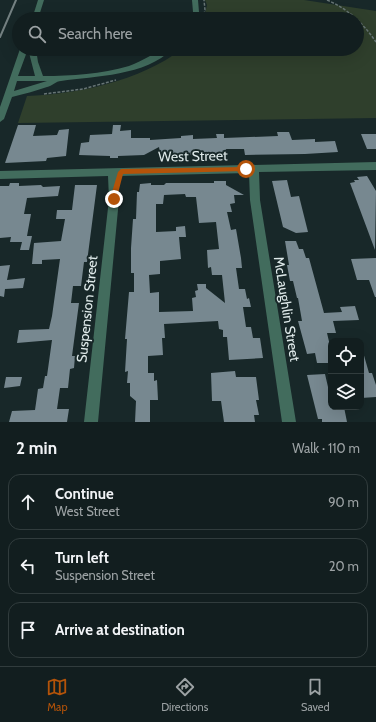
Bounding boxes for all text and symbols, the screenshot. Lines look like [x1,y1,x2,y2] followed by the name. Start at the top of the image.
[12,12,364,56] search box
[26,23,48,45] icon: search
[58,25,133,43] text: Search here
[158,146,228,166] street label: West Street
[237,160,255,178] route start
[105,190,123,208] route end
[72,254,102,363] street label: Suspension Street
[270,255,304,363] street label: McLaughlin Street
[328,338,364,410] map controls
[328,338,364,374] button: locate
[328,374,364,410] button: layers
[16,438,57,458] text: 2 min
[292,440,360,456] text: Walk · 110 m
[55,485,114,503] text: Continue
[17,491,39,513] icon: ahead
[328,494,359,510] text: 90 m
[55,503,120,519] text: West Street
[55,549,109,567] text: Turn left
[17,555,39,577] icon: left
[329,558,359,574] text: 20 m
[55,567,155,583] text: Suspension Street
[17,619,39,641] icon: arrive
[55,621,185,639] text: Arrive at destination
[46,676,68,714] tab: Map
[161,676,208,714] tab: Directions
[301,676,330,714] tab: Saved

